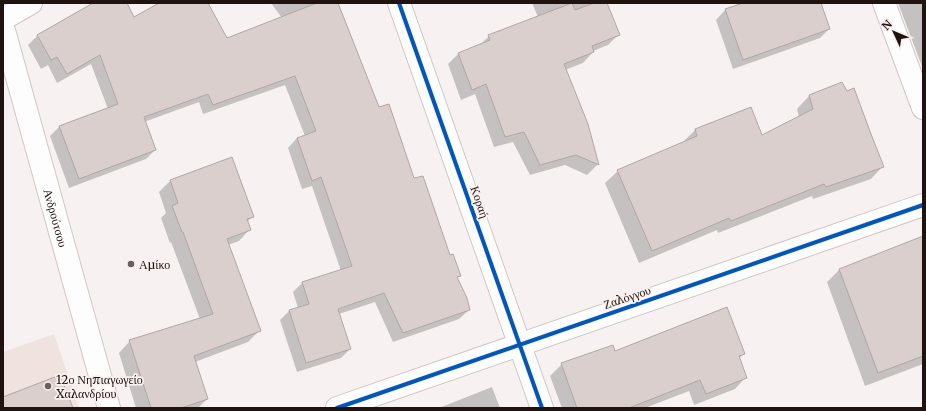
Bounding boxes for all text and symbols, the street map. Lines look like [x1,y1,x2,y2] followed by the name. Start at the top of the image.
[874,12,914,52] north arrow
[879,17,895,33] text: N
[468,184,492,220] street label: Κοραή
[41,187,71,249] street label: Ανδρούτσου
[139,257,170,272] place label: Αμίκο
[126,259,136,269] marker: Αμίκο
[601,282,653,312] street label: Ζαλόγγου
[56,372,143,401] place label: 12ο Νηπιαγωγείο Χαλανδρίου
[43,381,53,391] marker: 12ο Νηπιαγωγείο Χαλανδρίου

